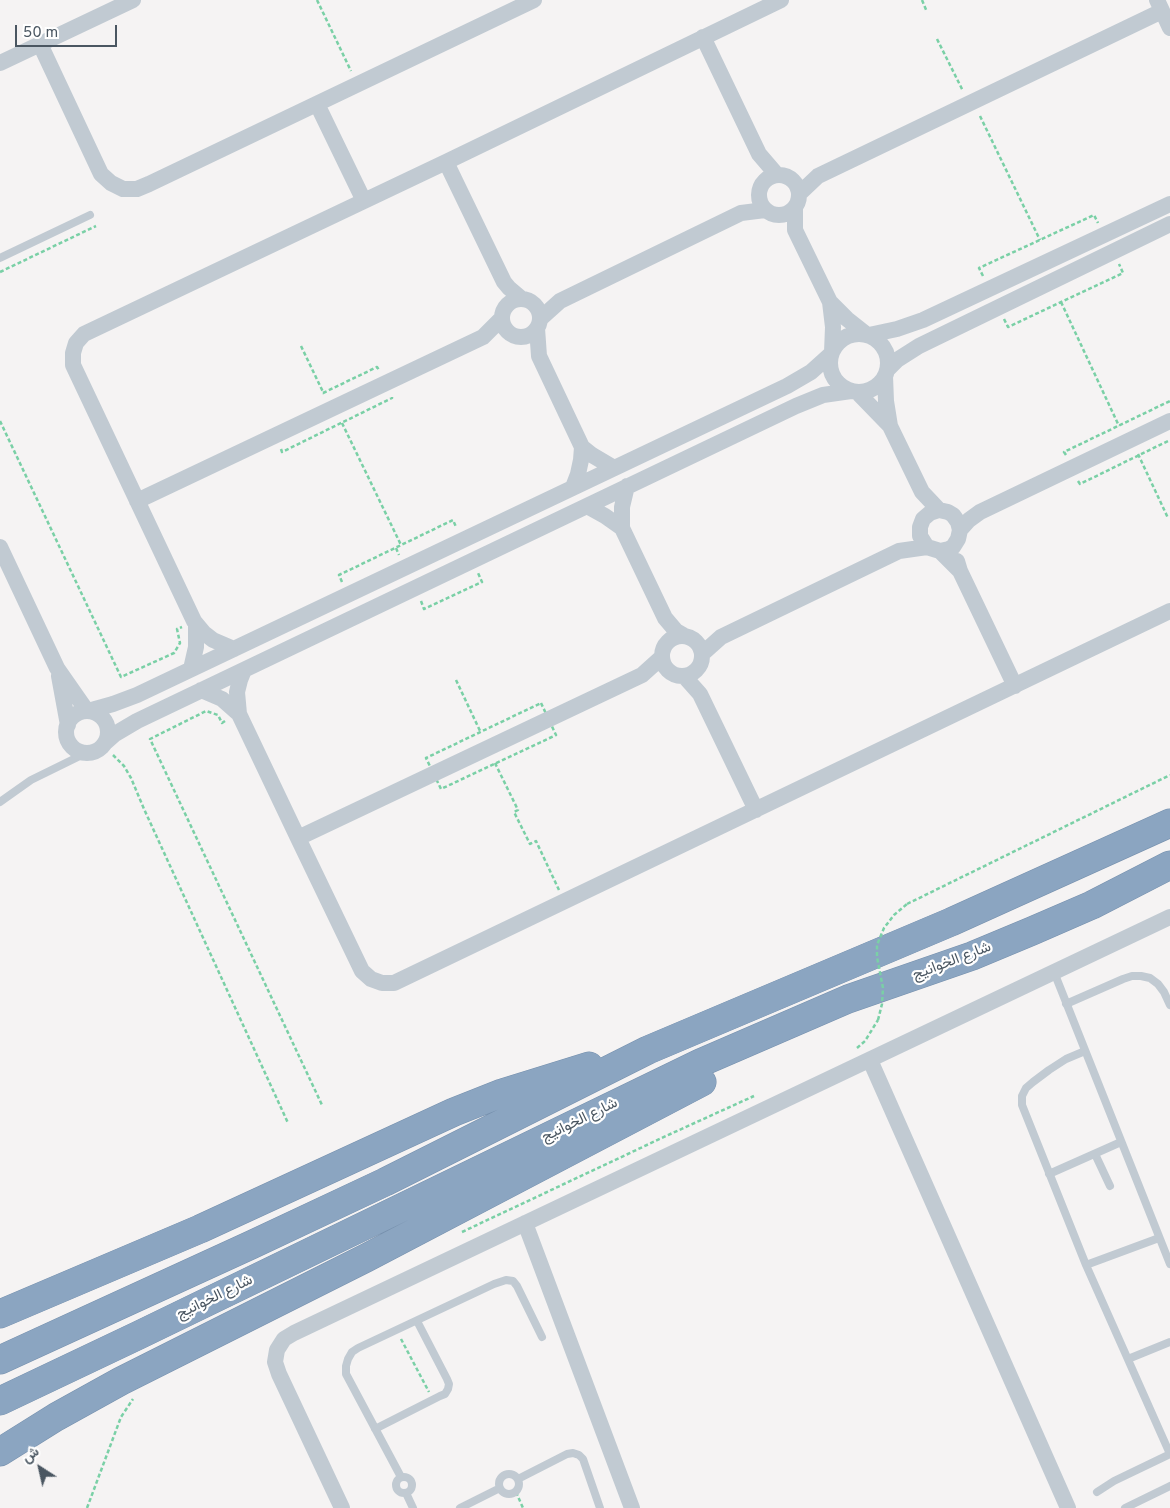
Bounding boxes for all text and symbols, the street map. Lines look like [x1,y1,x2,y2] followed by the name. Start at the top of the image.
[18,15,120,47] scale bar
[23,24,58,43] text: 50 m
[910,939,994,985] street label: شارع الخوانيج
[539,1095,621,1147] street label: شارع الخوانيج
[174,1272,256,1324] street label: شارع الخوانيج
[15,1443,65,1493] north arrow
[19,1444,43,1467] text: ش

